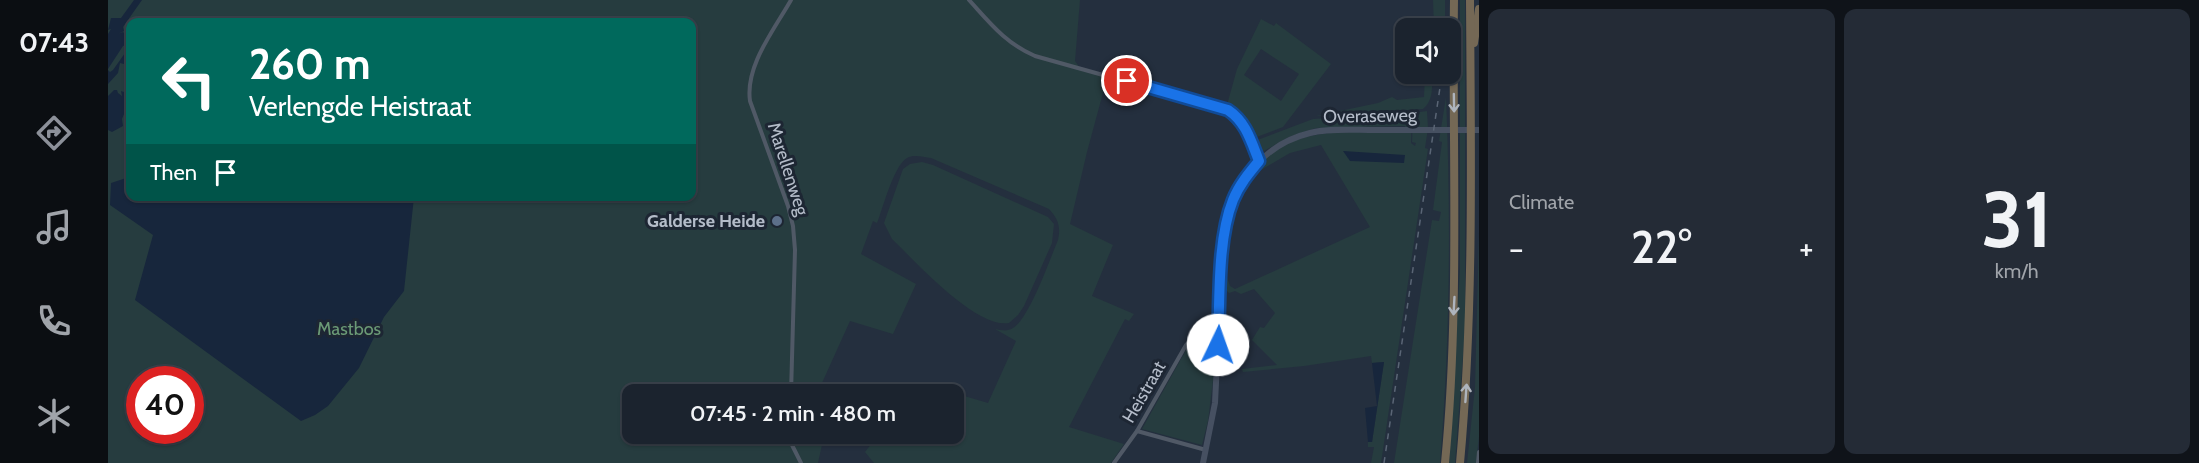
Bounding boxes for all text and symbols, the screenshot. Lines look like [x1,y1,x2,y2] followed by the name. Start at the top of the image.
[1395,18,1461,84] map controls
[1395,18,1461,84] button: sound
[19,26,89,59] text: 07:43
[249,38,370,90] text: 260 m
[150,42,228,120] icon: left
[1101,55,1152,106] pin
[1110,64,1143,97] icon: arrive
[249,90,471,123] text: Verlengde Heistraat
[1448,93,1460,113] one-way arrow
[1323,104,1418,128] street label: Overaseweg
[33,112,75,154] icon: directions
[763,120,814,219] street label: Marellenweg
[209,156,242,189] icon: arrive
[150,159,197,186] text: Then
[1981,172,2052,267] text: 31
[1509,190,1574,214] text: Climate
[33,206,75,248] icon: music
[647,210,765,232] place label: Galderse Heide
[770,214,784,228] marker: Galderse Heide
[1631,220,1691,274] text: 22°
[1509,228,1524,268] text: −
[1799,228,1814,268] text: +
[1995,259,2039,283] text: km/h
[1448,296,1459,316] one-way arrow
[33,300,75,342] icon: phone
[1186,313,1250,377] position arrow
[317,318,381,340] park label: Mastbos
[1118,357,1170,427] street label: Heistraat
[126,366,204,444] speed limit sign: 40
[1460,383,1471,403] one-way arrow
[33,395,75,437] icon: climate
[690,400,896,427] text: 07:45 · 2 min · 480 m

